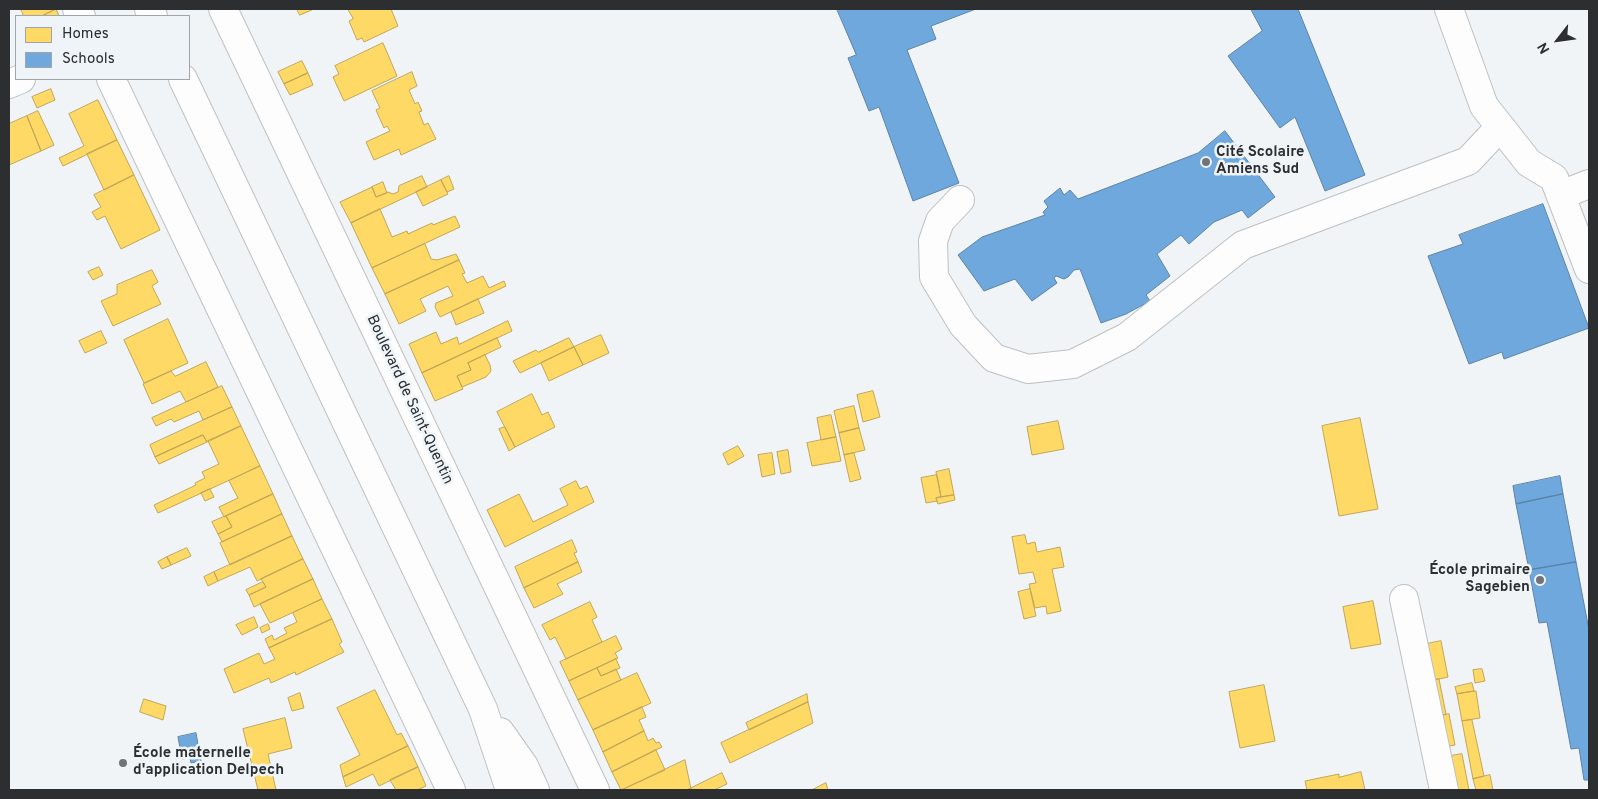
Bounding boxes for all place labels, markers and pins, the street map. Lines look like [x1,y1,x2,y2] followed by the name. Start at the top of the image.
[1216,144,1304,179] place label: Cité Scolaire Amiens Sud
[1200,156,1212,168] marker: Cité Scolaire Amiens Sud
[1429,562,1530,597] place label: École primaire Sagebien
[1534,574,1546,586] marker: École primaire Sagebien
[133,745,284,780] place label: École maternelle d'application Delpech
[117,757,129,769] marker: École maternelle d'application Delpech

